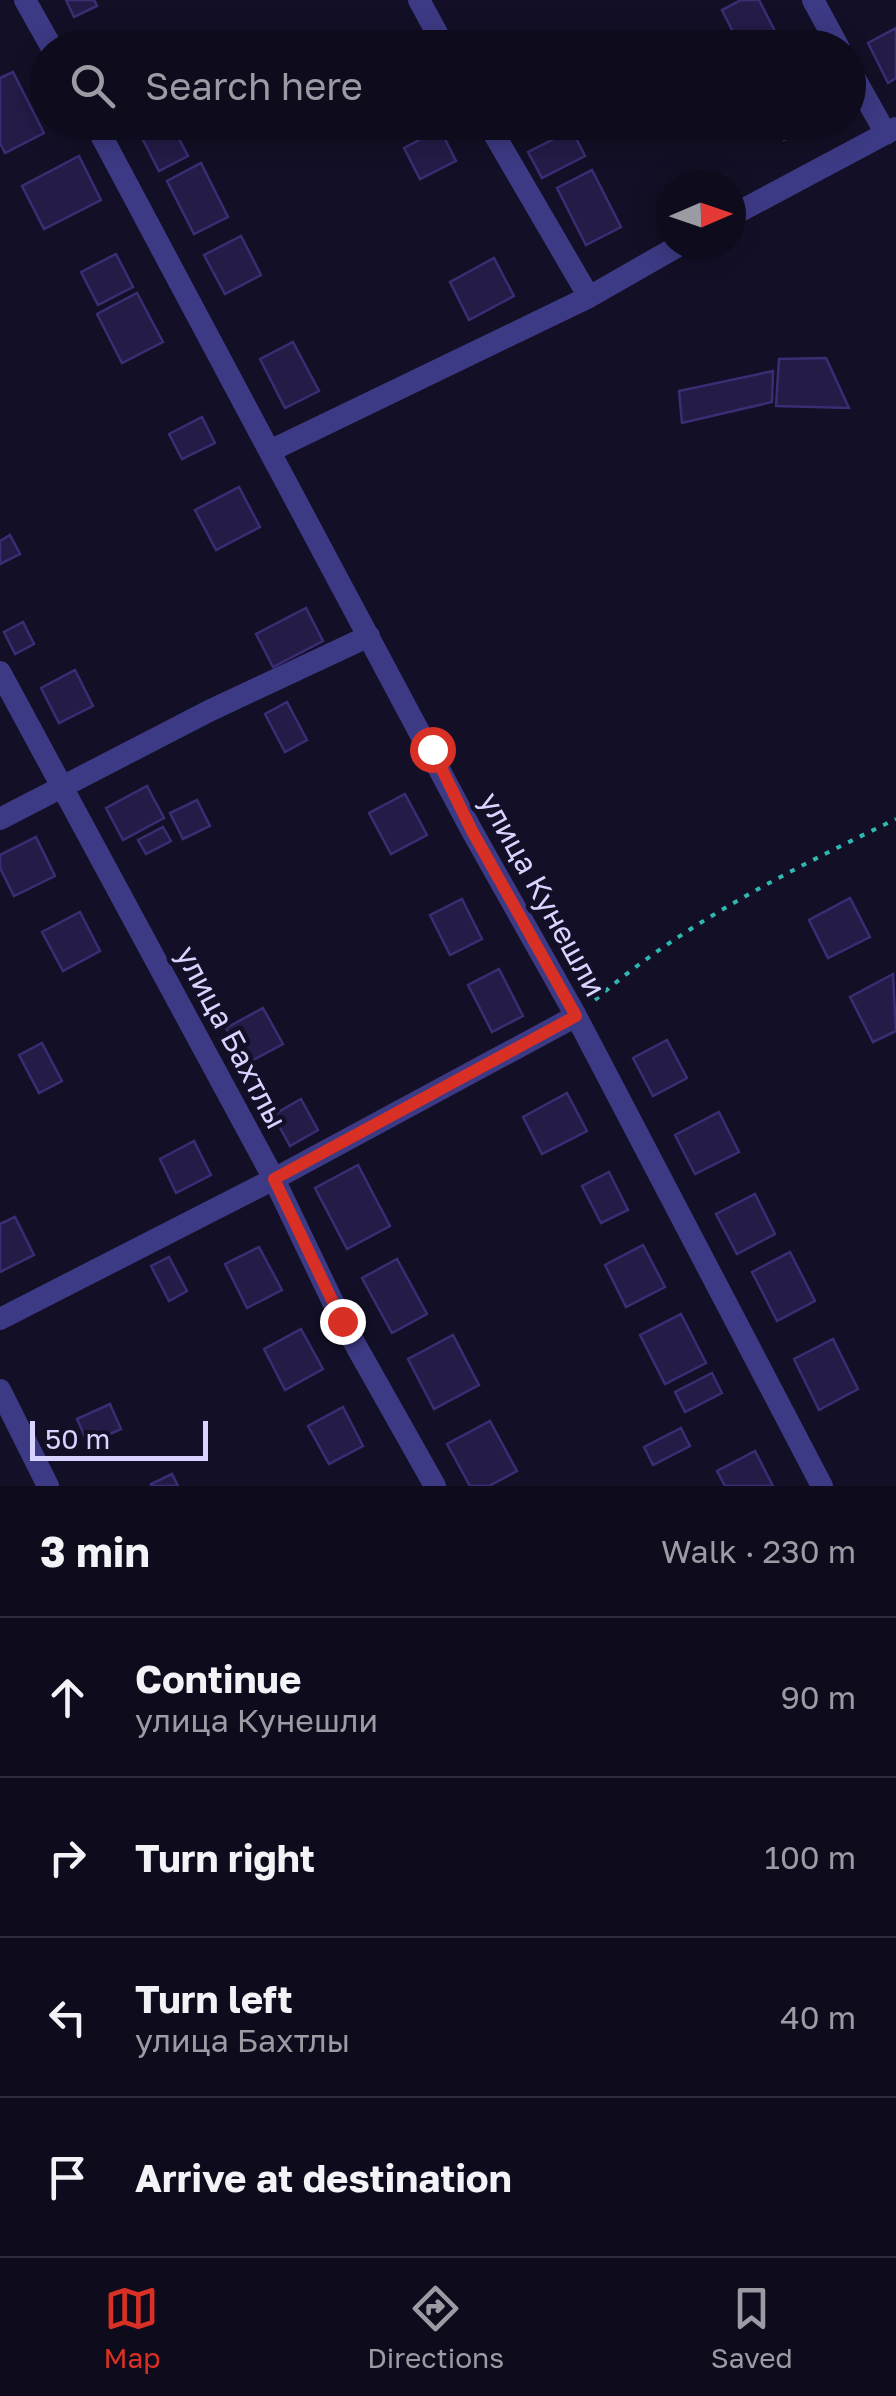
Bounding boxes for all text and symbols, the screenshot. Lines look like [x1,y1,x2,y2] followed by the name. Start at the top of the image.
[30,30,866,140] search box
[65,58,120,113] icon: search
[145,63,363,108] text: Search here
[656,170,746,260] north arrow
[410,727,456,773] route start
[472,786,614,1002] street label: улица Кунешли
[169,939,295,1135] street label: улица Бахтлы
[320,1299,366,1345] route end
[30,1416,208,1460] scale bar
[45,1422,110,1455] text: 50 m
[40,1526,150,1576] text: 3 min
[661,1532,856,1570] text: Walk · 230 m
[135,1656,301,1701] text: Continue
[40,1670,95,1725] icon: ahead
[780,1678,856,1716] text: 90 m
[135,1701,378,1739] text: улица Кунешли
[40,1830,95,1885] icon: right
[135,1835,315,1880] text: Turn right
[764,1838,856,1876] text: 100 m
[135,1976,293,2021] text: Turn left
[40,1990,95,2045] icon: left
[780,1998,856,2036] text: 40 m
[135,2021,350,2059] text: улица Бахтлы
[40,2150,95,2205] icon: arrive
[135,2155,512,2200] text: Arrive at destination
[103,2281,161,2374] tab: Map
[367,2281,504,2374] tab: Directions
[711,2281,793,2374] tab: Saved

